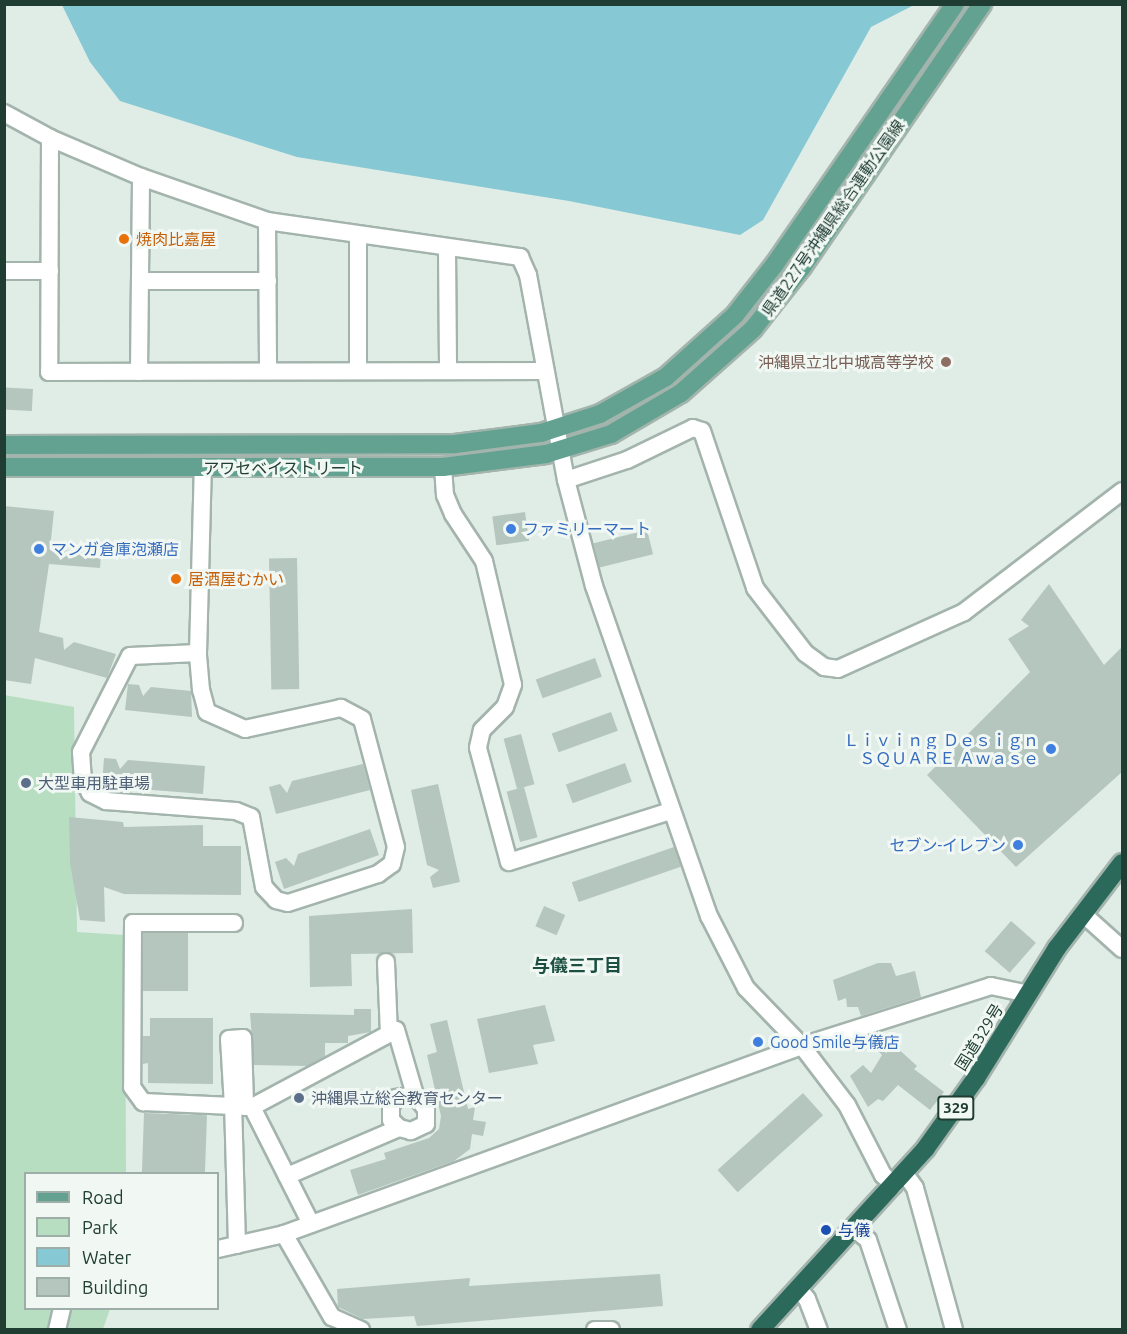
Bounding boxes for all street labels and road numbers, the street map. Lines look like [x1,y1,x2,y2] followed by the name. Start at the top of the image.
[758,116,908,320] street label: 県道227号沖縄県総合運動公園線
[203,458,363,478] street label: アワセベイストリート
[951,1000,1007,1074] street label: 国道329号
[936,1096,976,1120] road number: 329

